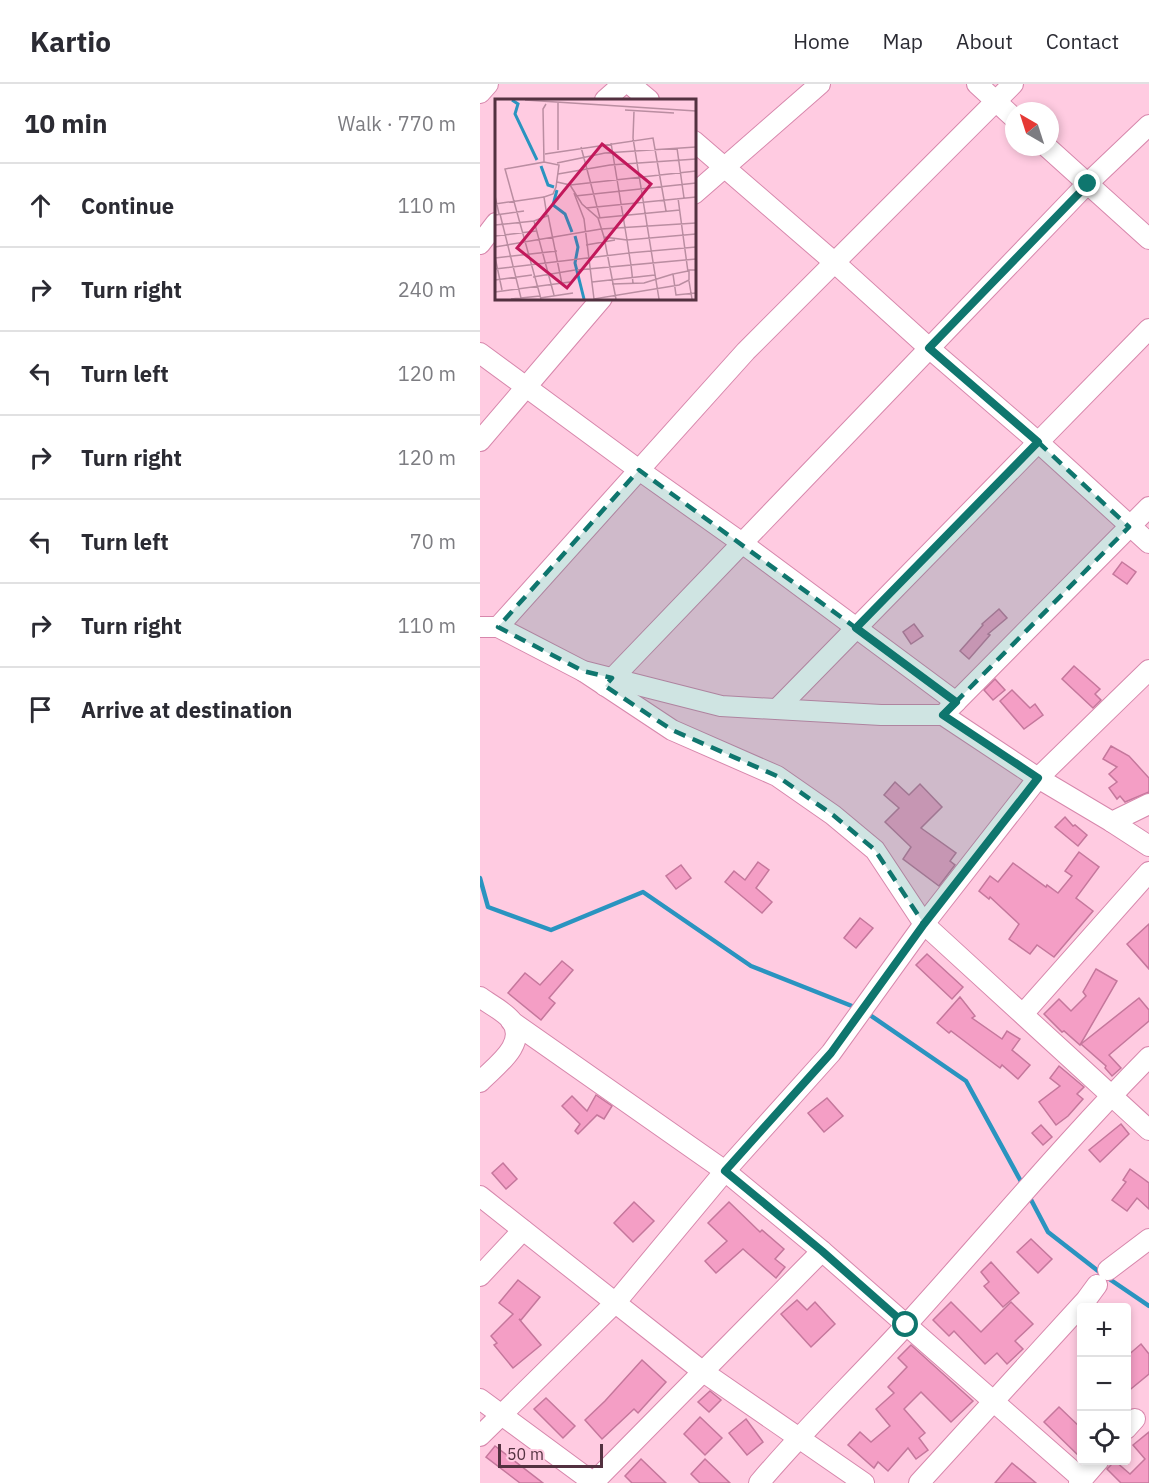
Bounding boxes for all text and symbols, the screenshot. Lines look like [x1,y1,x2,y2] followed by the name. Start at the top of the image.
[30,23,111,60] text: Kartio
[793,27,850,55] text: Home
[883,27,923,55] text: Map
[956,27,1013,55] text: About
[1046,27,1119,55] text: Contact
[495,99,696,300] inset map
[1005,102,1059,156] north arrow
[24,106,108,140] text: 10 min
[338,110,456,137] text: Walk · 770 m
[1074,170,1100,196] route end
[24,189,57,222] icon: ahead
[81,191,174,220] text: Continue
[398,192,456,219] text: 110 m
[24,273,57,306] icon: right
[81,275,182,304] text: Turn right
[398,276,456,303] text: 240 m
[24,357,57,390] icon: left
[81,359,169,388] text: Turn left
[398,360,456,387] text: 120 m
[24,441,57,474] icon: right
[81,443,182,472] text: Turn right
[398,444,456,471] text: 120 m
[24,525,57,558] icon: left
[81,527,169,556] text: Turn left
[410,528,456,555] text: 70 m
[24,609,57,642] icon: right
[81,611,182,640] text: Turn right
[398,612,456,639] text: 110 m
[24,693,57,726] icon: arrive
[81,695,292,724] text: Arrive at destination
[1077,1303,1131,1465] map controls
[1077,1303,1131,1357] button: +
[892,1311,918,1337] route start
[1077,1357,1131,1411] button: −
[1077,1411,1131,1465] button: locate
[498,1441,603,1468] scale bar
[507,1444,544,1464] text: 50 m

